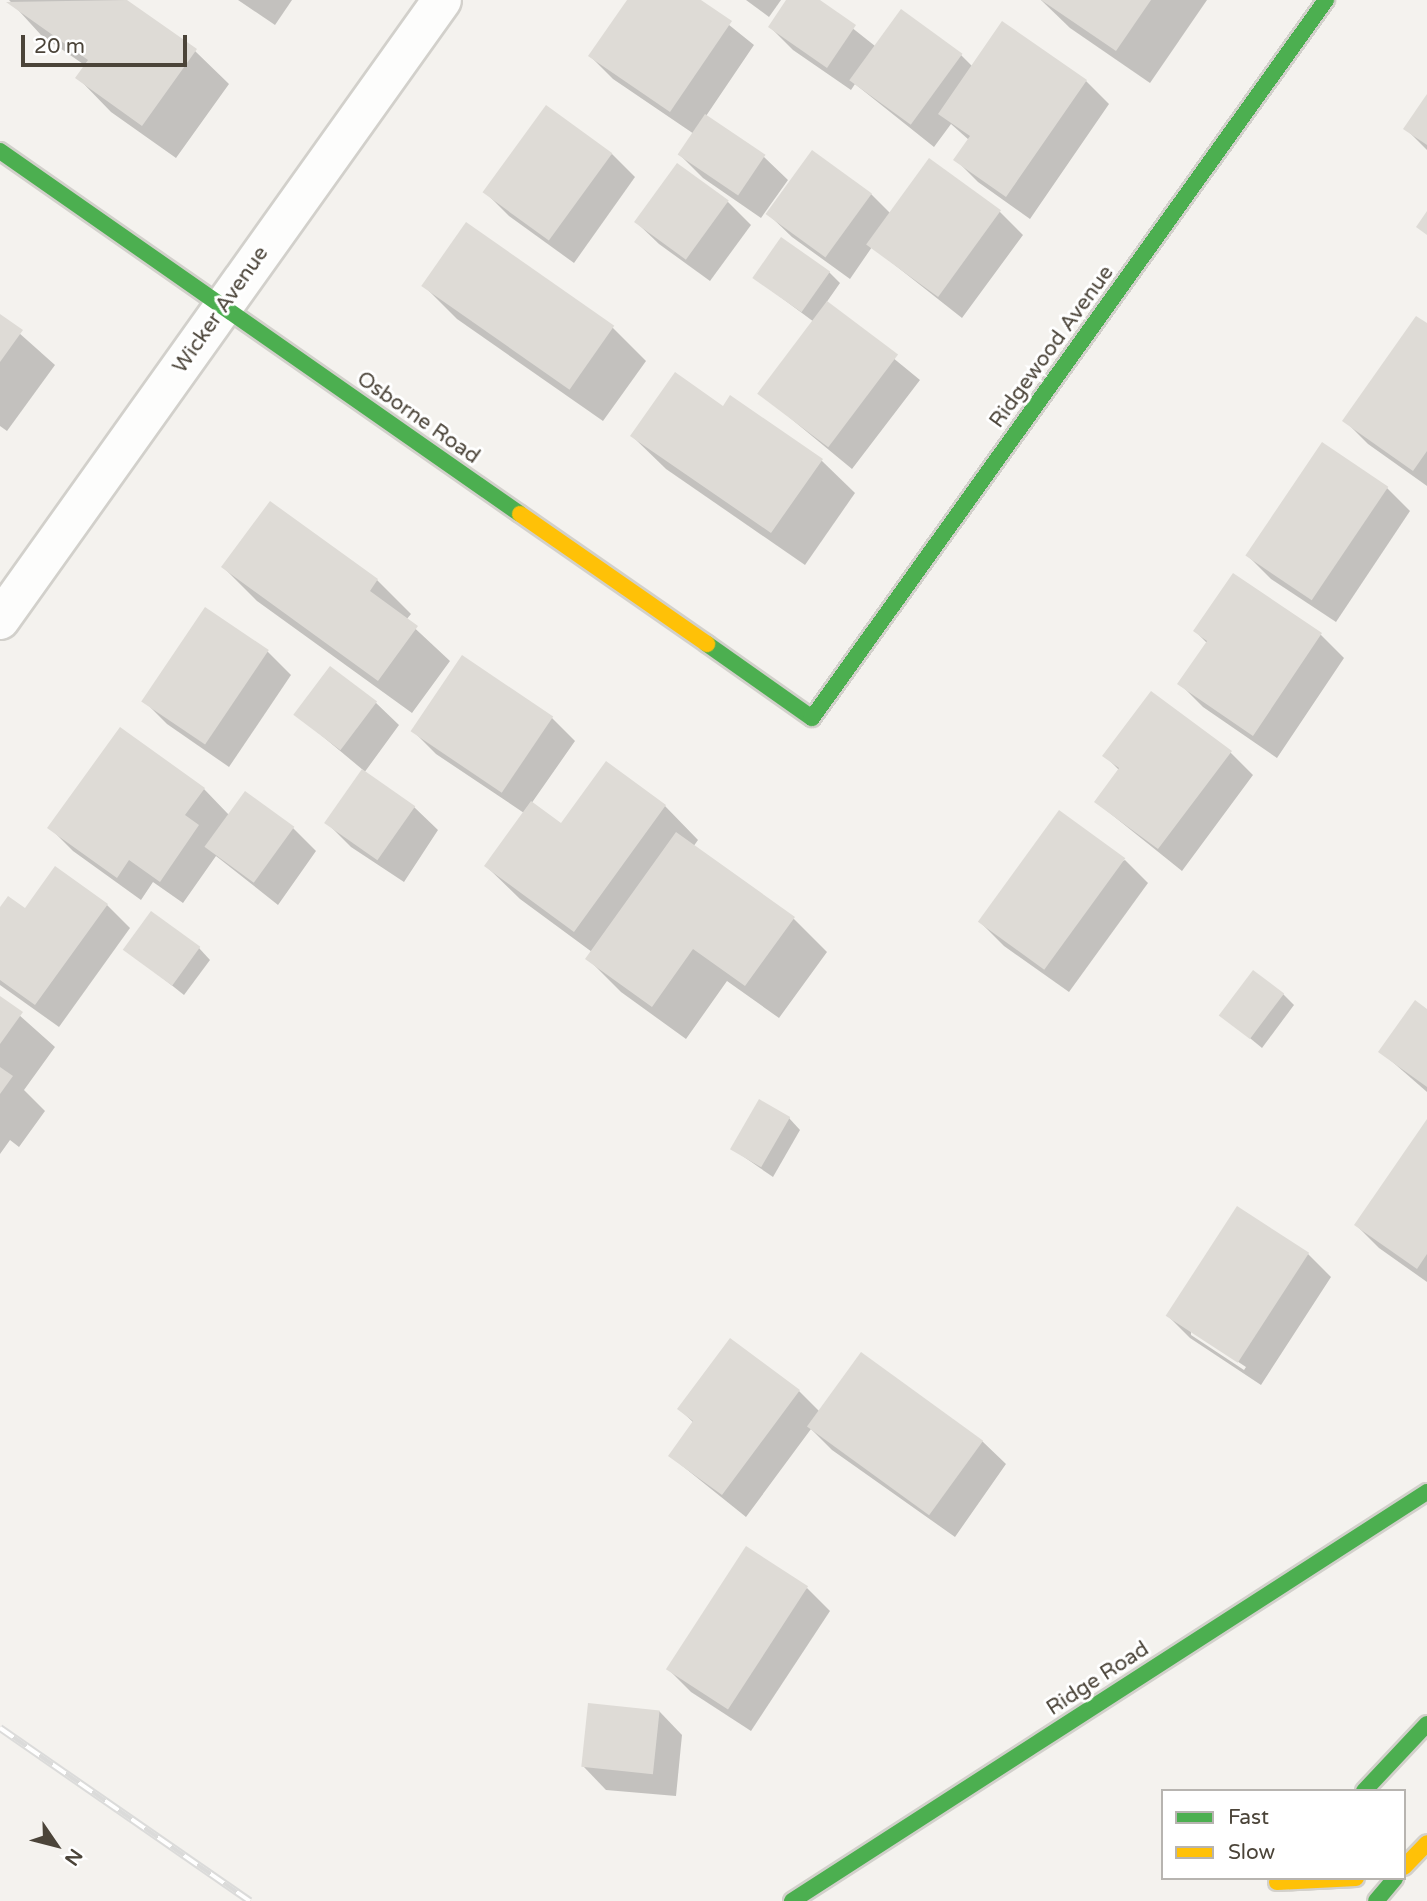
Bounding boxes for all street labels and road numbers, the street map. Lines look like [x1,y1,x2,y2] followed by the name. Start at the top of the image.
[168,242,274,378] street label: Wicker Avenue
[985,261,1119,433] street label: Ridgewood Avenue
[352,366,484,470] street label: Osborne Road
[1042,1637,1154,1721] street label: Ridge Road

